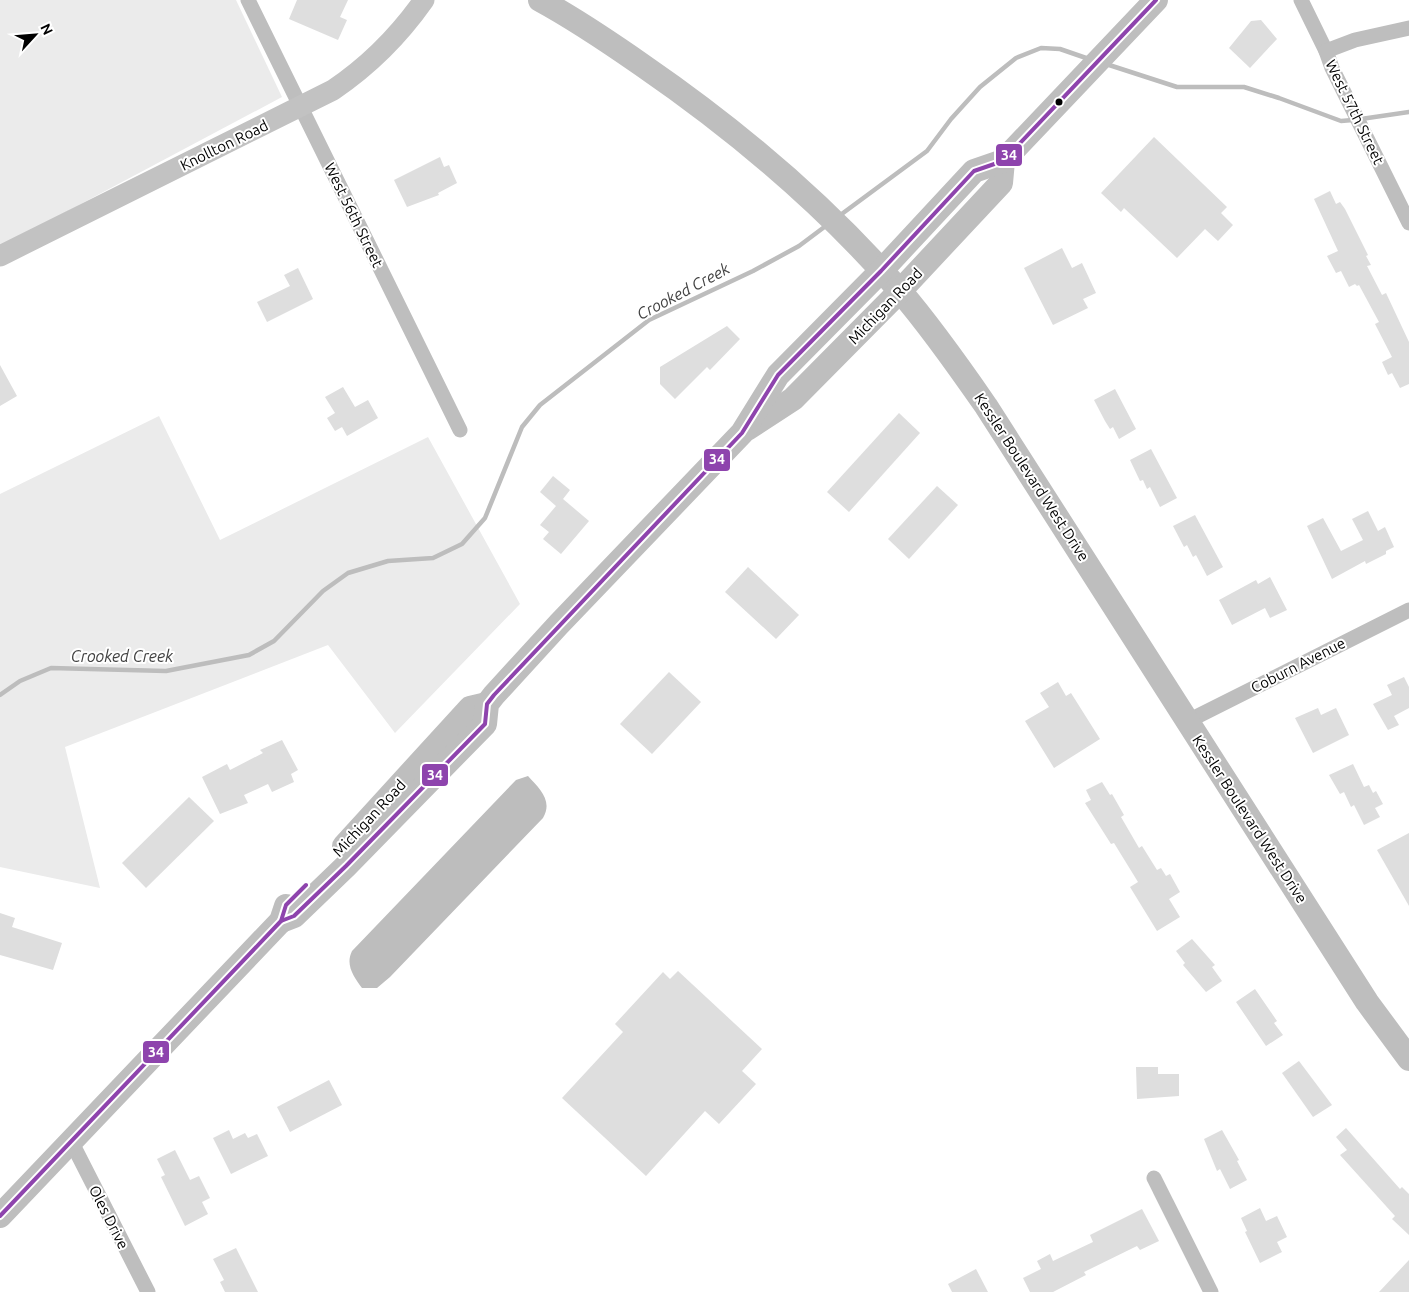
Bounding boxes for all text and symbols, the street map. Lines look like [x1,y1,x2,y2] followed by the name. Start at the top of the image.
[10,10,60,60] north arrow
[37,21,56,38] text: N
[1322,57,1388,167] street label: West 57th Street
[1054,97,1064,107] unlabelled marker
[177,116,271,174] street label: Knollton Road
[995,143,1023,167] line badge: 34
[1001,147,1017,163] text: 34
[321,160,387,270] street label: West 56th Street
[634,259,733,323] water label: Crooked Creek
[845,265,925,347] street label: Michigan Road
[971,390,1093,564] street label: Kessler Boulevard West Drive
[703,448,731,472] line badge: 34
[709,451,725,467] text: 34
[1248,634,1348,696] street label: Coburn Avenue
[71,647,174,665] water label: Crooked Creek
[1189,732,1311,906] street label: Kessler Boulevard West Drive
[421,763,449,787] line badge: 34
[427,767,443,783] text: 34
[329,776,409,860] street label: Michigan Road
[142,1040,170,1064] line badge: 34
[148,1044,164,1060] text: 34
[86,1182,132,1252] street label: Oles Drive

